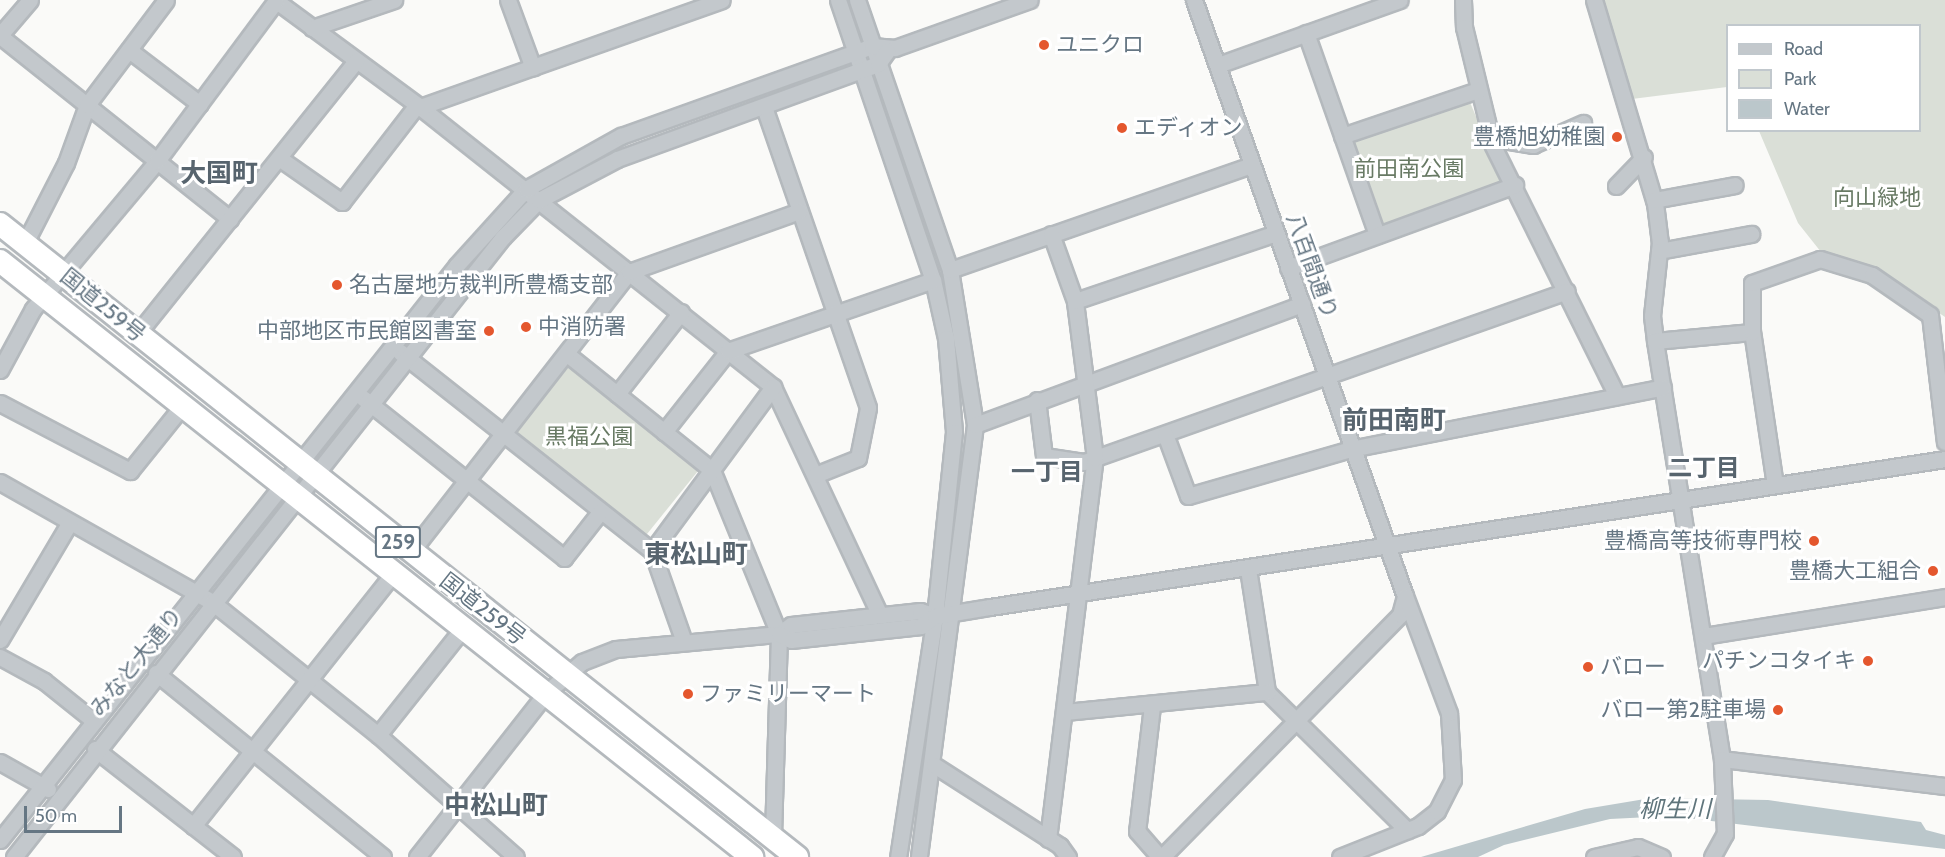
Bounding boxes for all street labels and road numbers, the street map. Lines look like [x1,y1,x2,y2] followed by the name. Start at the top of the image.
[1281,210,1343,322] street label: 八百間通り
[55,263,151,347] street label: 国道259号
[374,524,422,560] road number: 259
[435,567,531,651] street label: 国道259号
[84,602,188,722] street label: みなと大通り

